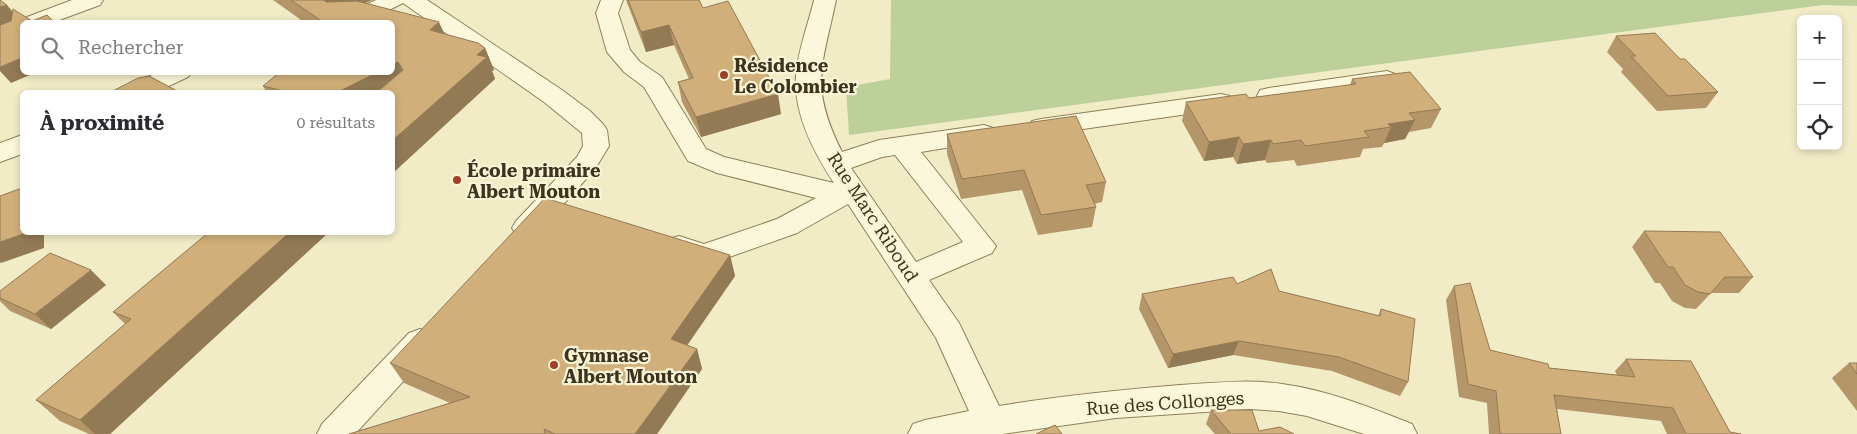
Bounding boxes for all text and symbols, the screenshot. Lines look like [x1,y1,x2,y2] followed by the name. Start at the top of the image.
[1797,15,1842,150] map controls
[1797,15,1842,60] button: +
[20,20,395,75] search box
[38,34,66,62] icon: search
[78,36,184,59] text: Rechercher
[734,55,857,97] place label: Résidence Le Colombier
[1797,60,1842,105] button: −
[718,69,730,81] marker: Résidence Le Colombier
[1797,105,1842,150] button: locate
[40,111,164,135] text: À proximité
[296,113,375,132] text: 0 résultats
[823,148,923,286] street label: Rue Marc Riboud
[467,159,601,202] place label: École primaire Albert Mouton
[451,174,463,186] marker: École primaire Albert Mouton
[564,345,697,387] place label: Gymnase Albert Mouton
[548,359,560,371] marker: Gymnase Albert Mouton
[1085,387,1245,419] street label: Rue des Collonges

